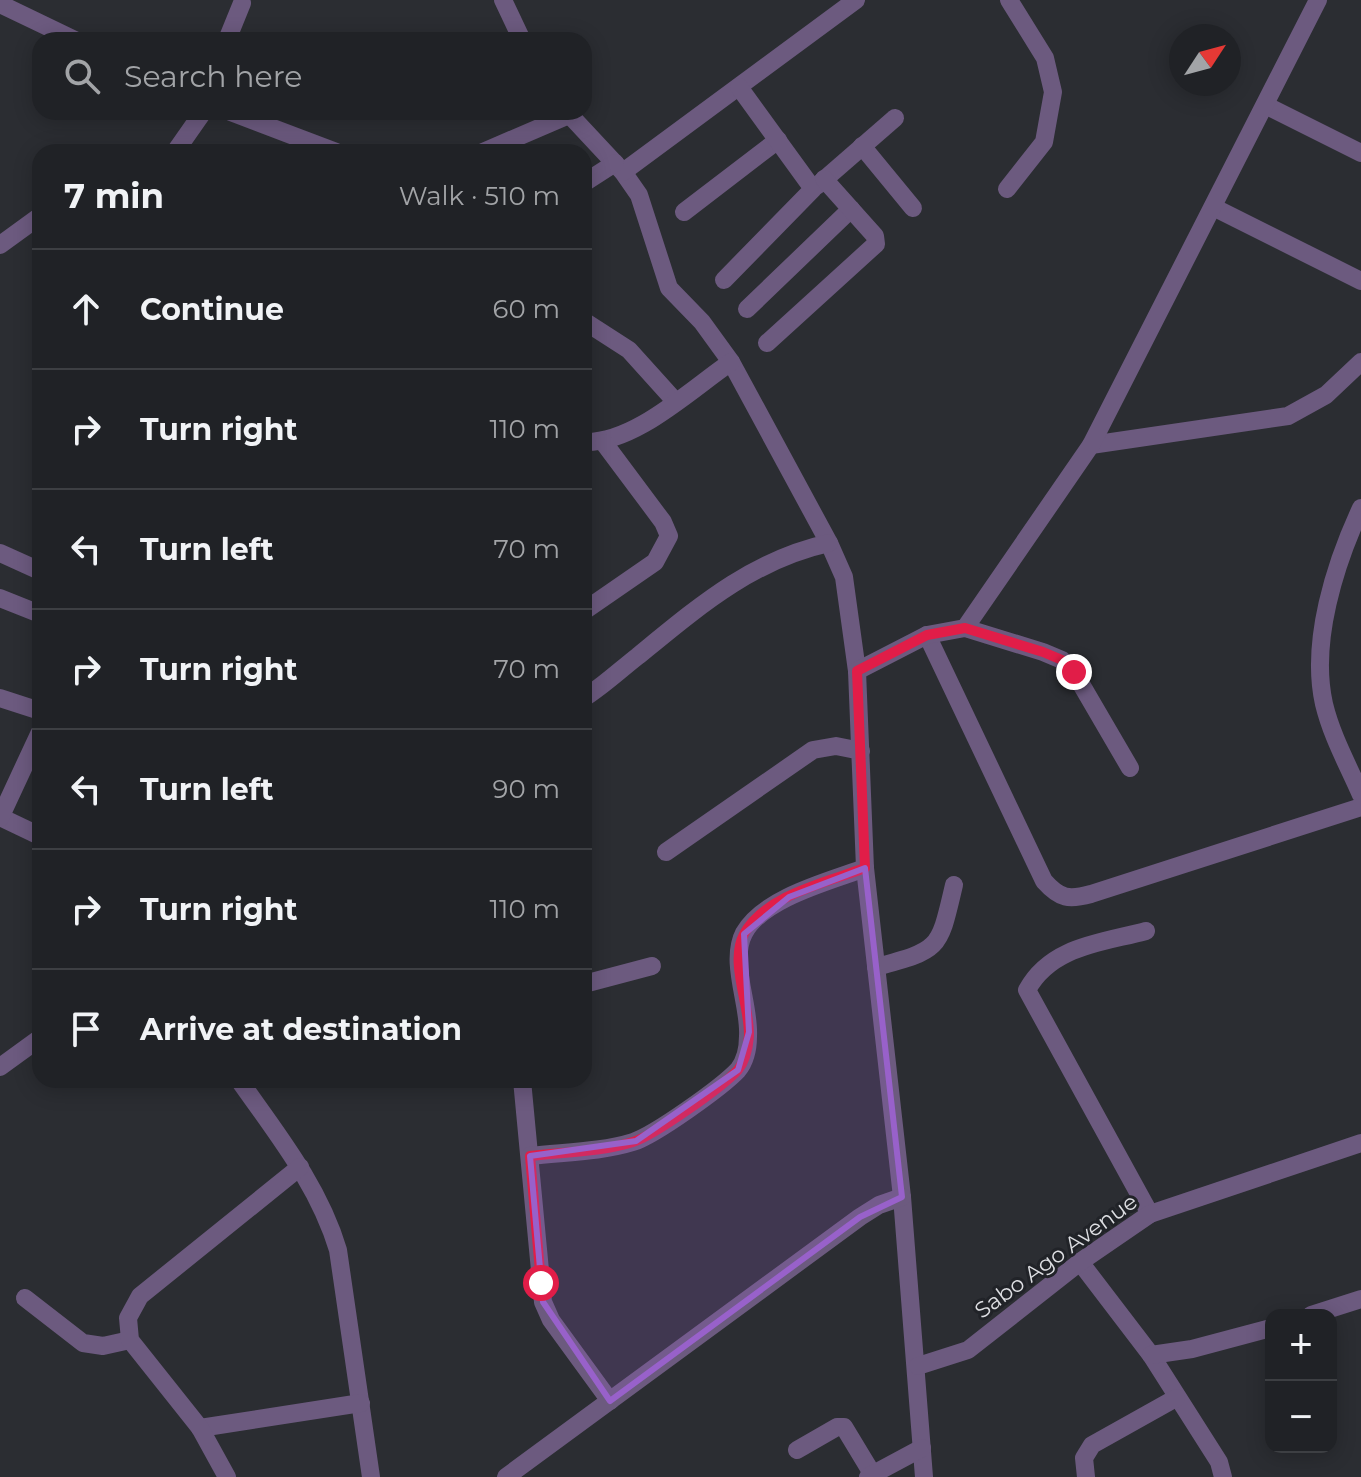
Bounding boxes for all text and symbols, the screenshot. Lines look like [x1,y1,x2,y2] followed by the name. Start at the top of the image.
[1169,24,1241,96] north arrow
[32,32,592,120] search box
[60,54,104,98] icon: search
[124,58,302,95] text: Search here
[64,175,164,217] text: 7 min
[399,180,560,212] text: Walk · 510 m
[64,287,108,331] icon: ahead
[140,291,284,328] text: Continue
[493,293,560,325] text: 60 m
[64,407,108,451] icon: right
[140,411,297,448] text: Turn right
[490,413,560,445] text: 110 m
[64,527,108,571] icon: left
[140,531,273,568] text: Turn left
[494,533,560,565] text: 70 m
[64,647,108,691] icon: right
[140,651,297,688] text: Turn right
[494,653,560,685] text: 70 m
[1056,654,1092,690] route end
[64,767,108,811] icon: left
[140,771,273,808] text: Turn left
[493,773,560,805] text: 90 m
[64,887,108,931] icon: right
[140,891,297,928] text: Turn right
[490,893,560,925] text: 110 m
[64,1007,108,1051] icon: arrive
[140,1011,462,1048] text: Arrive at destination
[969,1188,1143,1324] street label: Sabo Ago Avenue
[523,1265,559,1301] route start
[1265,1309,1337,1453] map controls
[1265,1309,1337,1381] button: +
[1265,1381,1337,1453] button: −

